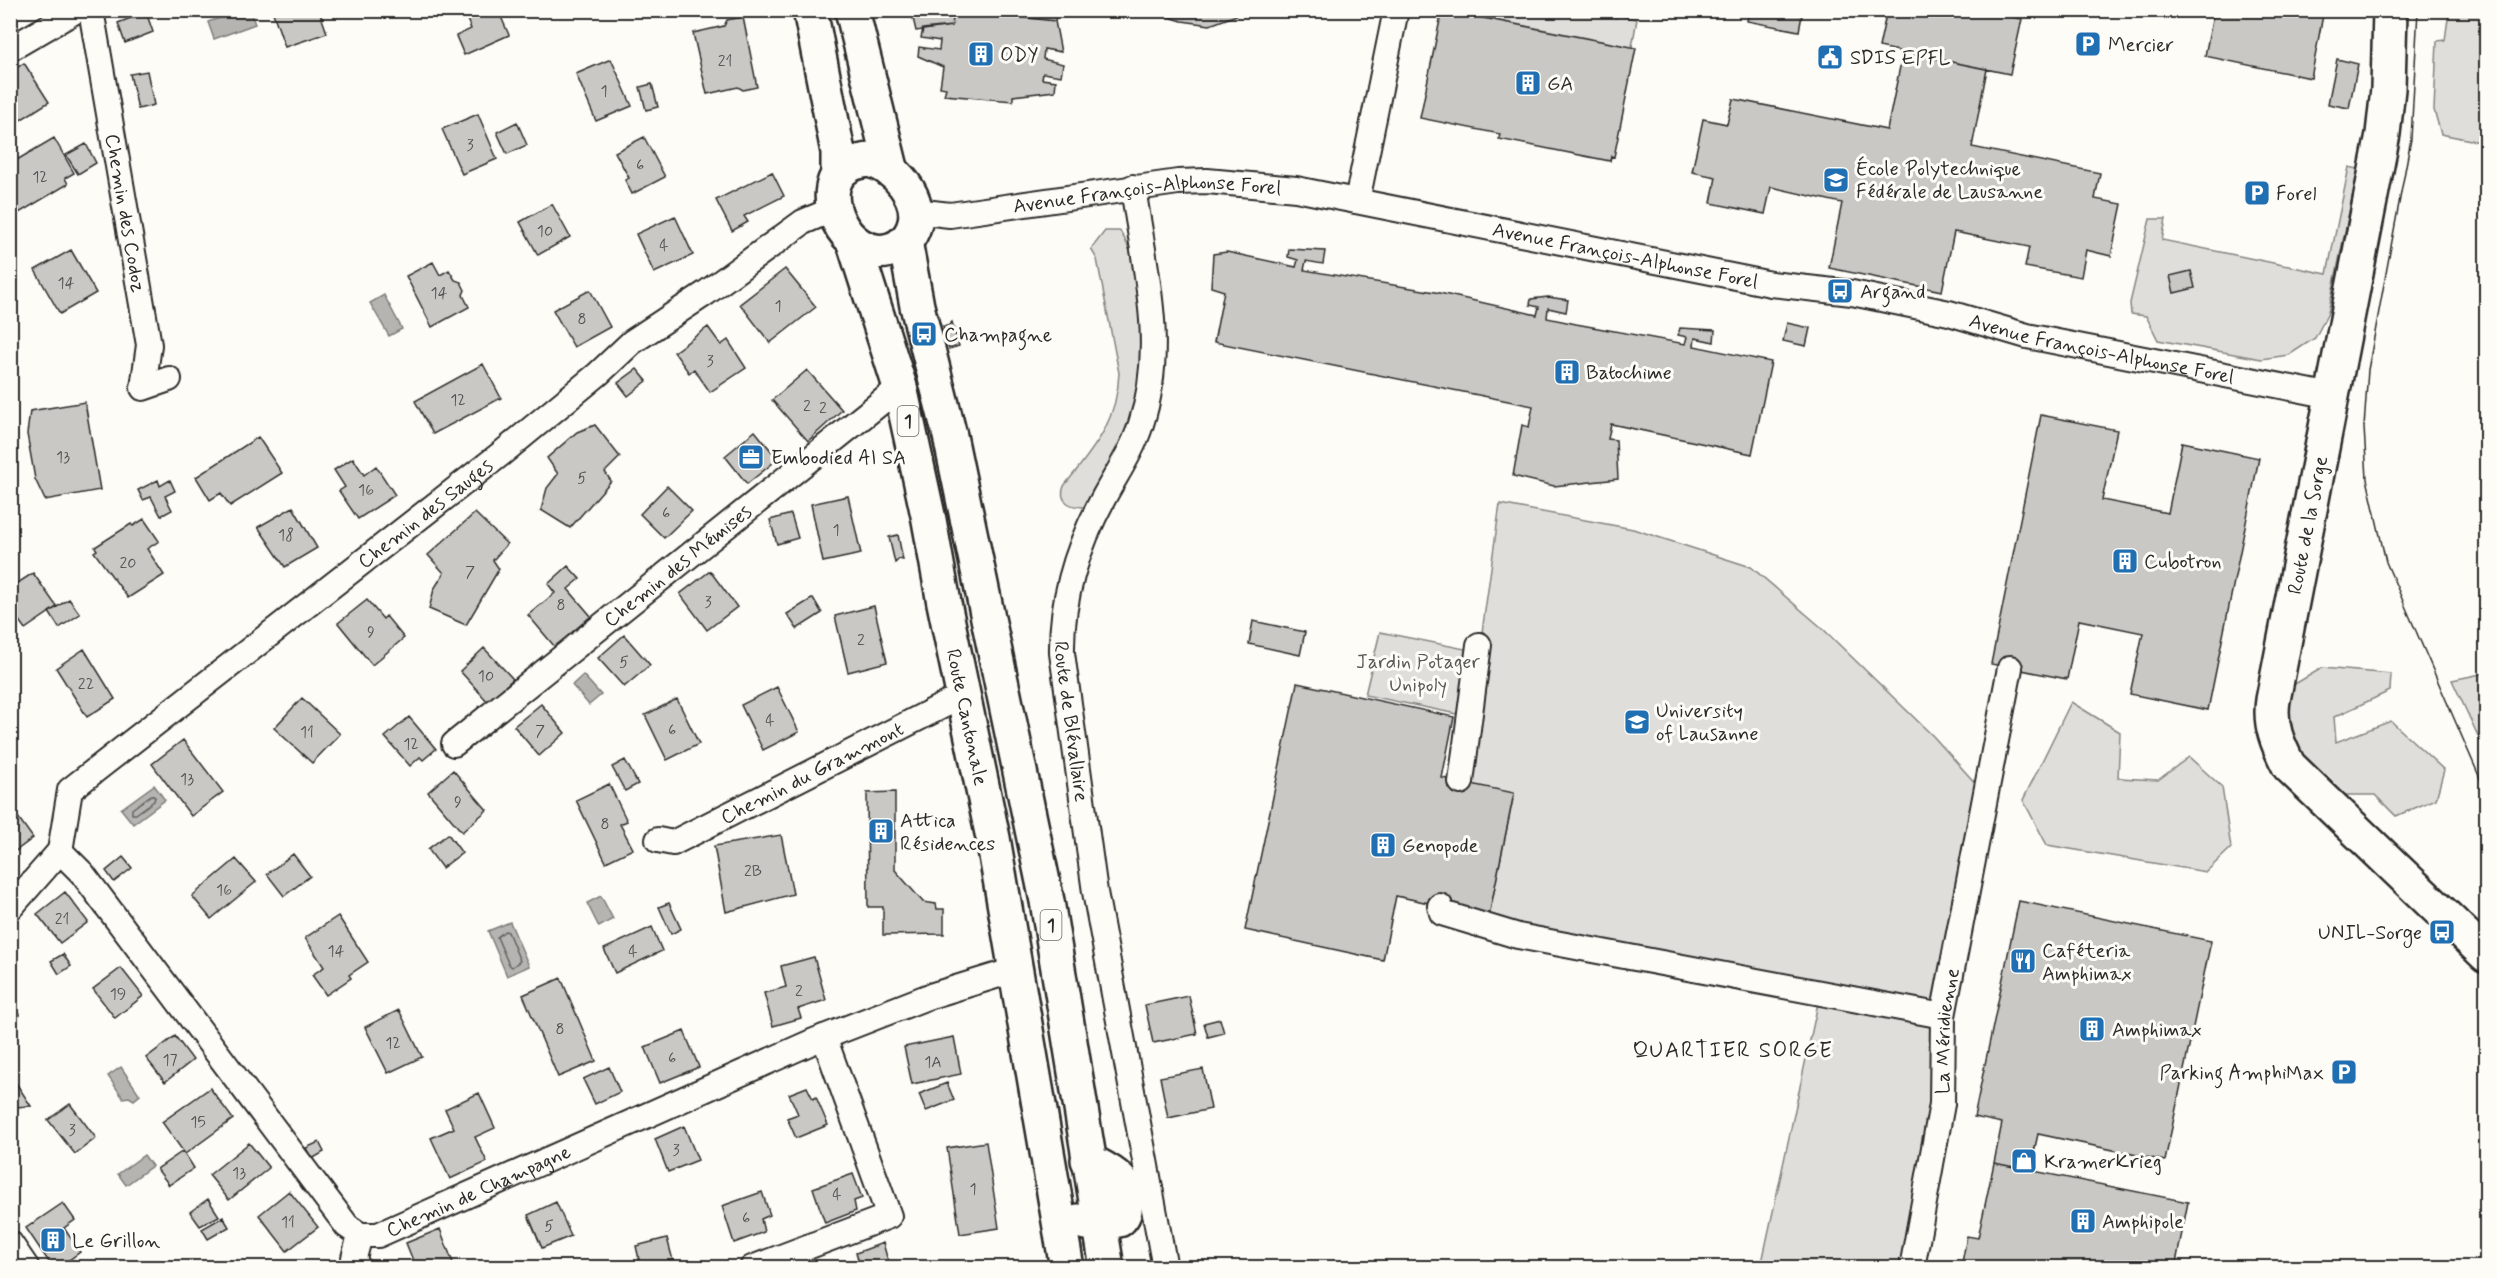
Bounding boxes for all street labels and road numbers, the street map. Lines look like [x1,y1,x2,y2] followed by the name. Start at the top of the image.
[98,132,152,295] street label: Chemin des Codoz
[1011,169,1282,221] street label: Avenue François-Alphonse Forel
[1490,217,1760,296] street label: Avenue François-Alphonse Forel
[1966,308,2236,391] street label: Avenue François-Alphonse Forel
[898,406,918,436] road number: 1
[353,453,499,576] street label: Chemin des Sauges
[2282,454,2335,597] street label: Route de la Sorge
[599,499,758,634] street label: Chemin des Mémises
[1047,641,1094,804] street label: Route de Blévallaire
[939,647,994,788] street label: Route Cantonale
[716,716,909,832] street label: Chemin du Grammont
[1040,910,1062,940] road number: 1
[1930,966,1967,1094] street label: La Méridienne
[382,1139,575,1245] street label: Chemin de Champagne

